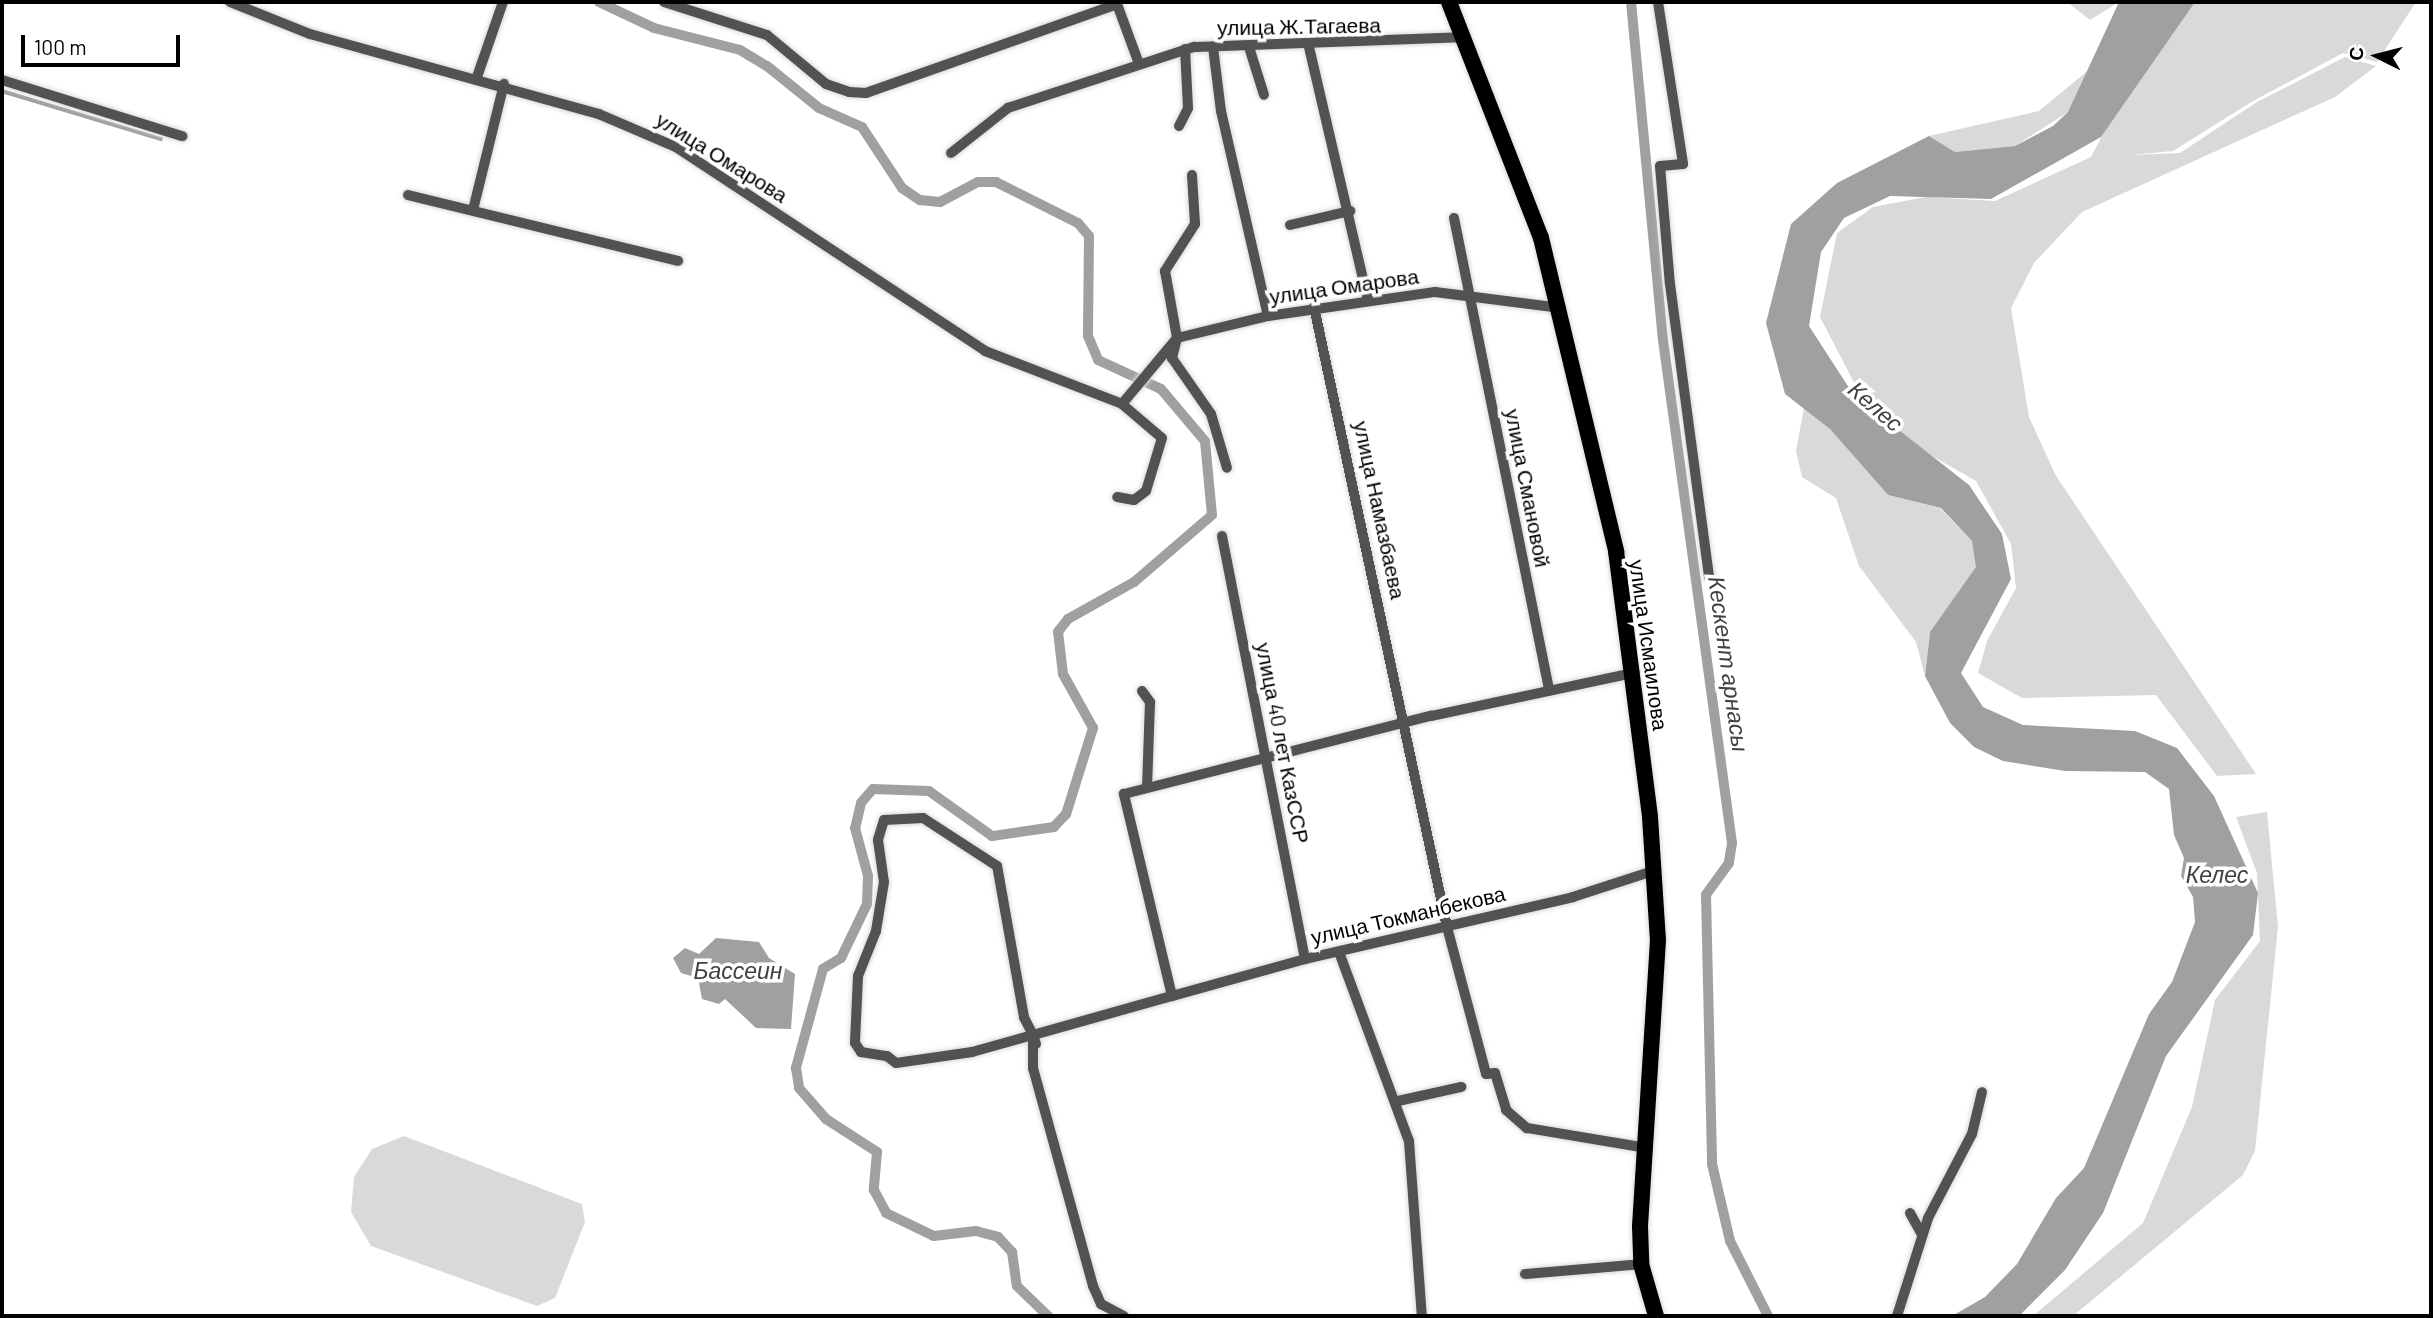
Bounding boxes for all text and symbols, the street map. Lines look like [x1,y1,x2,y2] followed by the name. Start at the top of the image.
[1217,12,1381,40] street label: улица Ж.Тагаева
[24,21,184,65] scale bar
[2342,21,2412,91] north arrow
[34,34,87,59] text: 100 m
[2343,46,2368,62] text: С
[652,106,792,208] street label: улица Омарова
[1268,263,1420,309] street label: улица Омарова
[1843,375,1909,437] water label: Келес
[1500,407,1556,569] street label: улица Смановой
[1349,419,1411,601] street label: улица Намазбаева
[1625,558,1673,732] street label: улица Исмаилова
[1703,574,1755,754] water label: Кескент арнасы
[1251,640,1315,846] street label: улица 40 лет КазССР
[2186,860,2248,888] water label: Келес
[1308,880,1508,950] street label: улица Токманбекова
[693,956,783,984] water label: Бассеин

